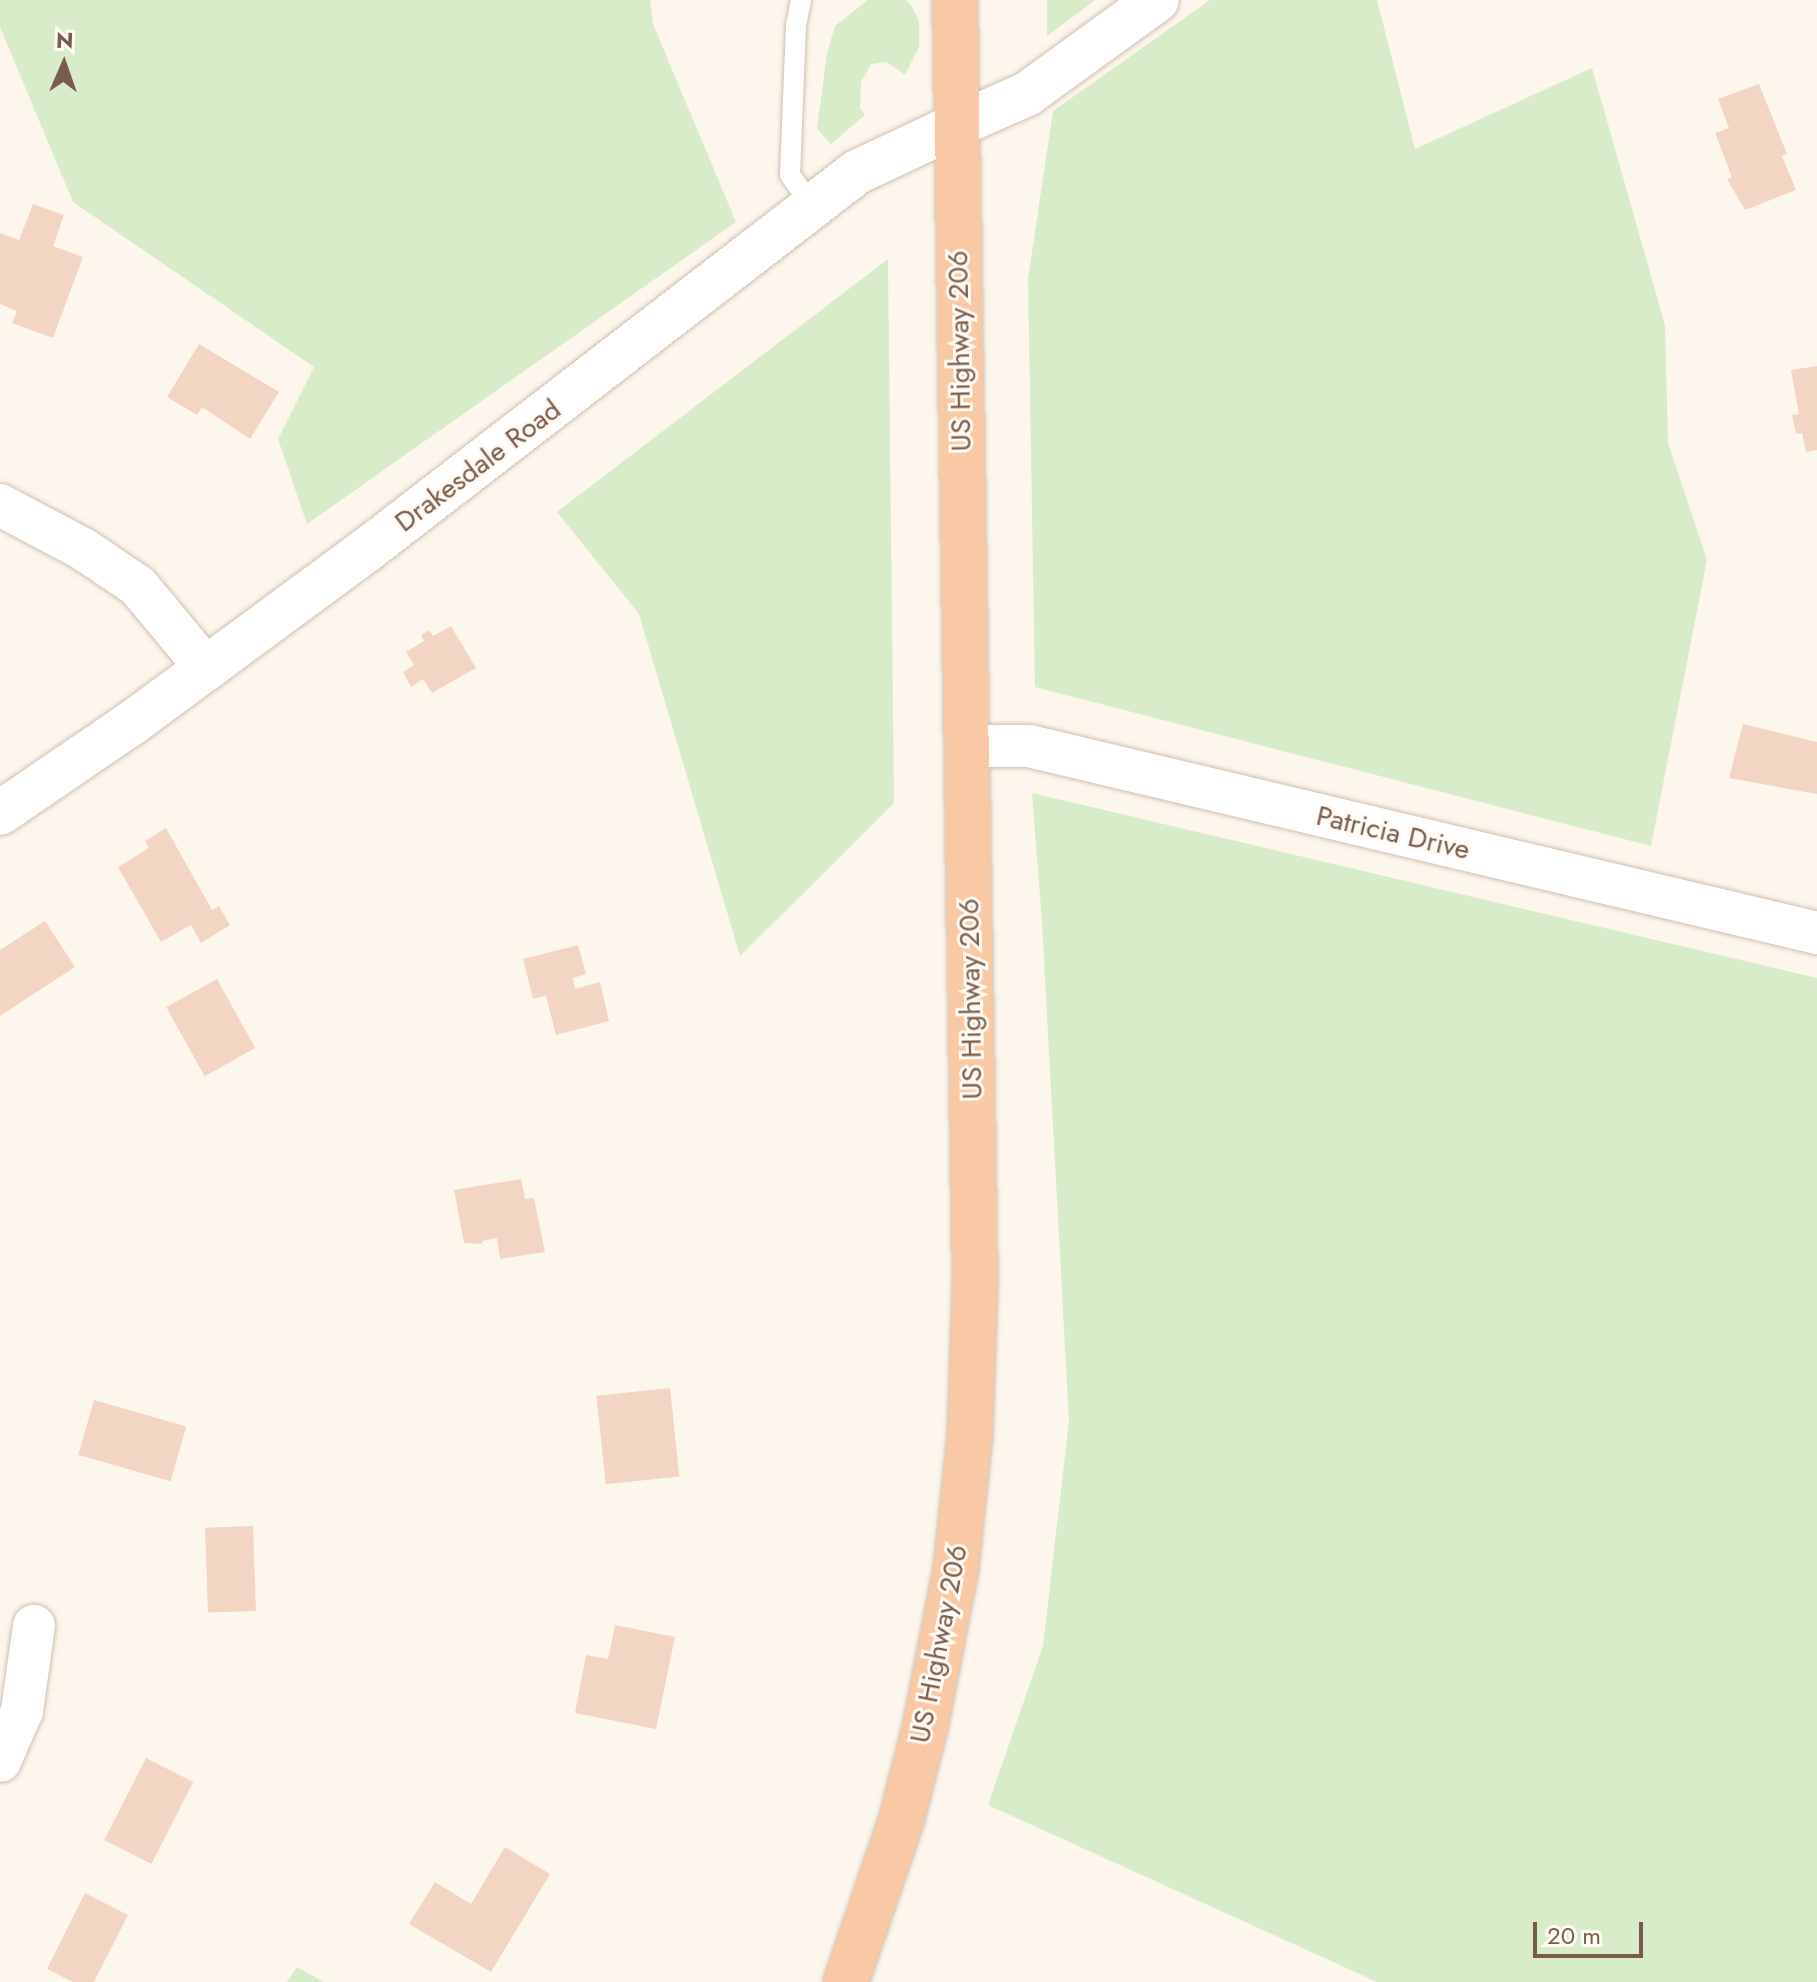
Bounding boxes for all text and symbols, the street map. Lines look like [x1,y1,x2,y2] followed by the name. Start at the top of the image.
[24,24,104,104] north arrow
[56,24,74,56] text: N
[941,250,979,452] street label: US Highway 206
[389,393,567,539] street label: Drakesdale Road
[1313,799,1473,867] street label: Patricia Drive
[952,898,990,1100] street label: US Highway 206
[903,1542,975,1746] street label: US Highway 206
[1537,1906,1647,1956] scale bar
[1547,1918,1601,1953] text: 20 m

